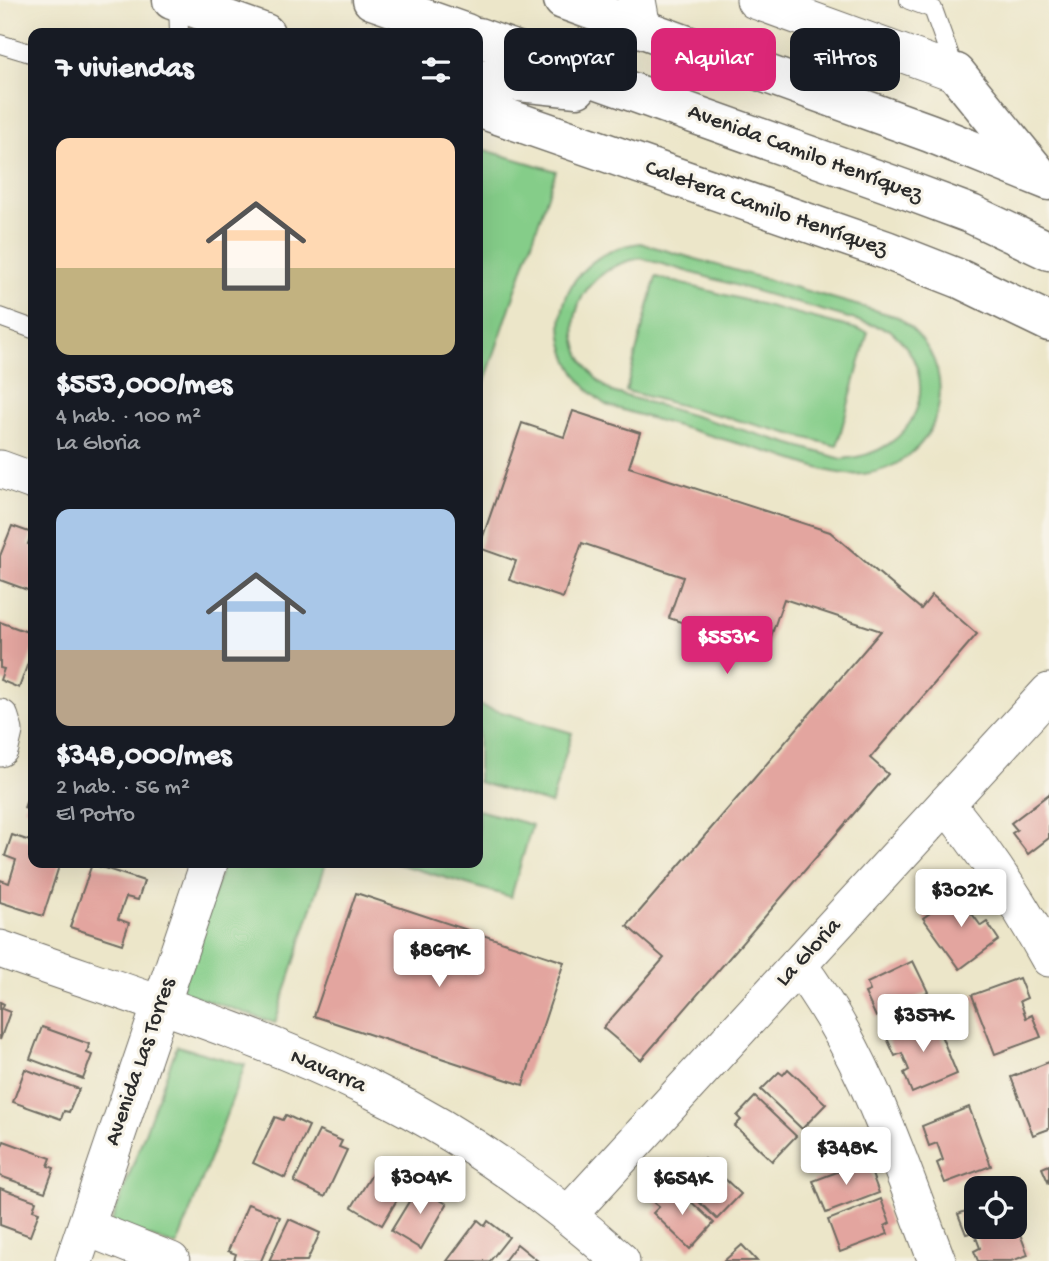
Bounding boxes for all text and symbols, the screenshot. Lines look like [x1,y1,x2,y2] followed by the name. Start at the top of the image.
[504,28,637,91] chip: Comprar
[651,28,776,91] chip: Alquilar
[790,28,900,91] chip: Filtros
[417,51,455,89] icon: filters
[56,53,193,88] text: 7 viviendas
[684,99,927,209] street label: Avenida Camilo Henríquez
[641,155,891,263] street label: Caletera Camilo Henríquez
[193,183,319,309] icon: home
[56,369,232,404] text: $553,000/mes
[56,404,201,431] text: 4 hab. · 100 m²
[56,431,140,458] text: La Gloria
[193,554,319,680] icon: home
[678,616,776,676] pin: $553K
[697,625,757,652] text: $553K
[56,740,231,775] text: $348,000/mes
[56,775,190,802] text: 2 hab. · 56 m²
[56,802,135,829] text: El Potro
[912,870,1010,929] pin: $302K
[931,878,991,905] text: $302K
[770,912,848,993] street label: La Gloria
[390,930,488,989] pin: $869K
[410,938,468,965] text: $869K
[100,974,183,1149] street label: Avenida Las Torres
[874,995,972,1054] pin: $357K
[894,1003,953,1030] text: $357K
[286,1044,371,1100] street label: Navarra
[797,1128,895,1187] pin: $348K
[817,1136,875,1163] text: $348K
[371,1156,469,1216] pin: $304K
[633,1158,731,1217] pin: $654K
[391,1165,449,1192] text: $304K
[653,1166,711,1193] text: $654K
[964,1176,1027,1239] map controls
[964,1176,1027,1239] button: locate

